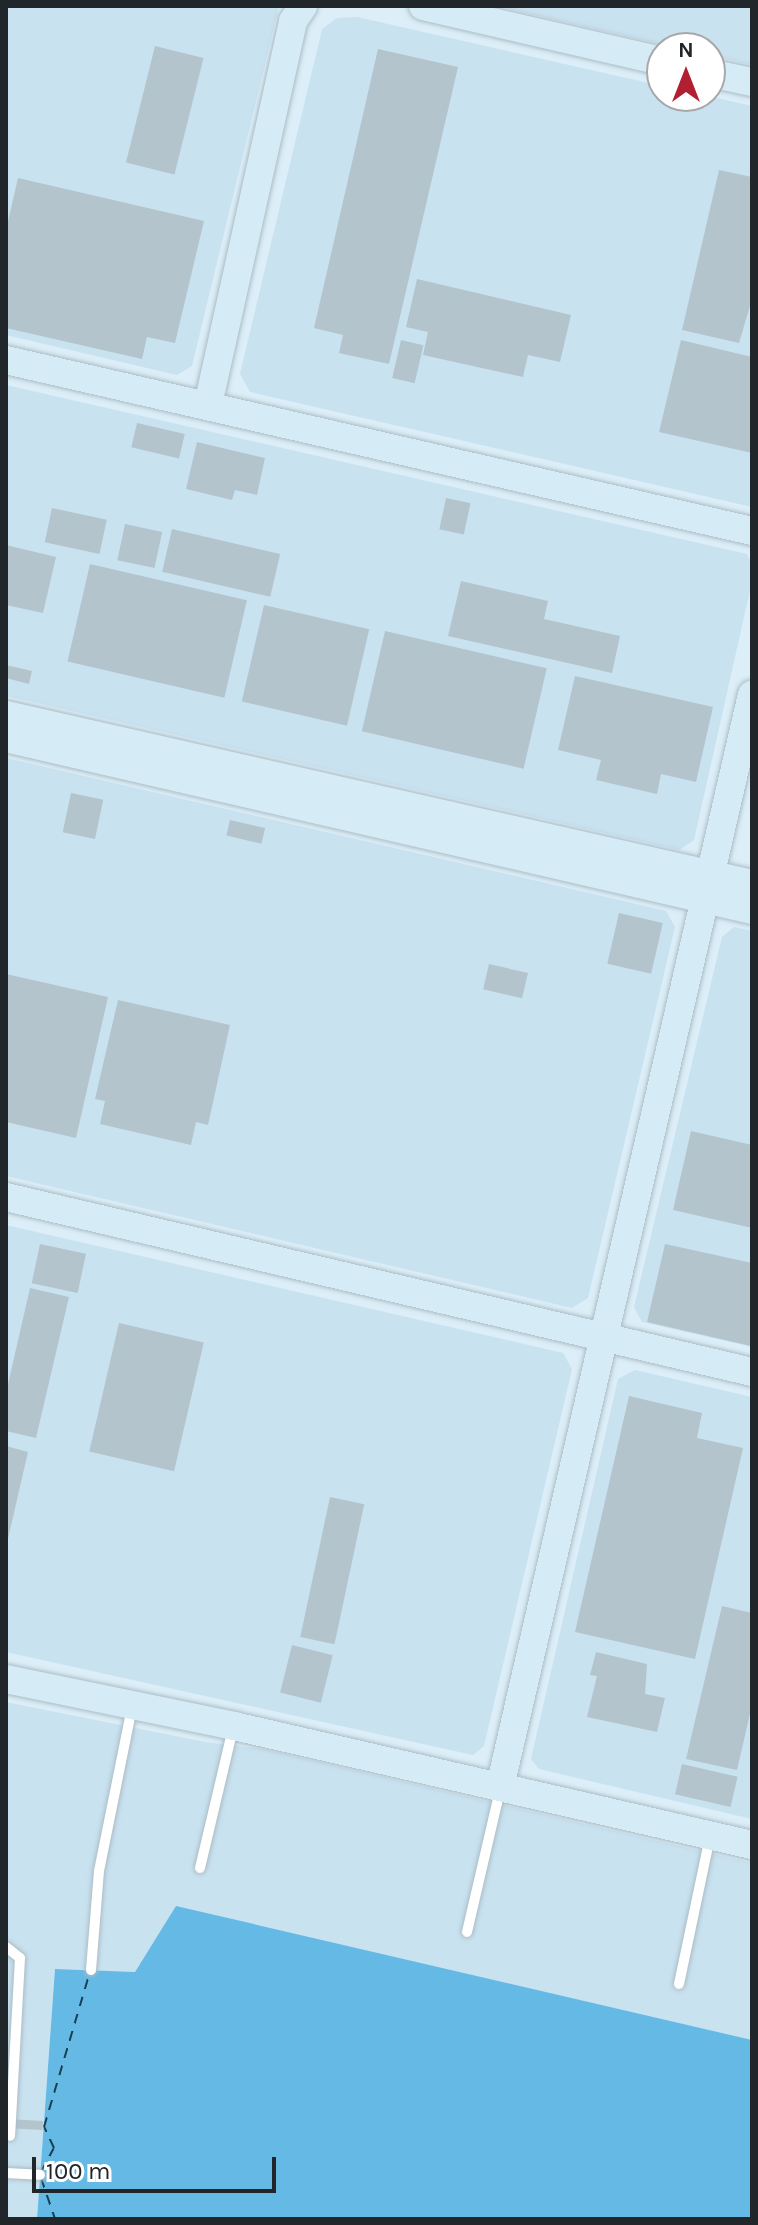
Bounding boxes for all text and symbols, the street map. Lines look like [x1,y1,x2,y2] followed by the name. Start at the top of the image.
[646,32,726,112] north arrow
[678,37,694,63] text: N
[36,2141,280,2191] scale bar
[46,2157,111,2185] text: 100 m

